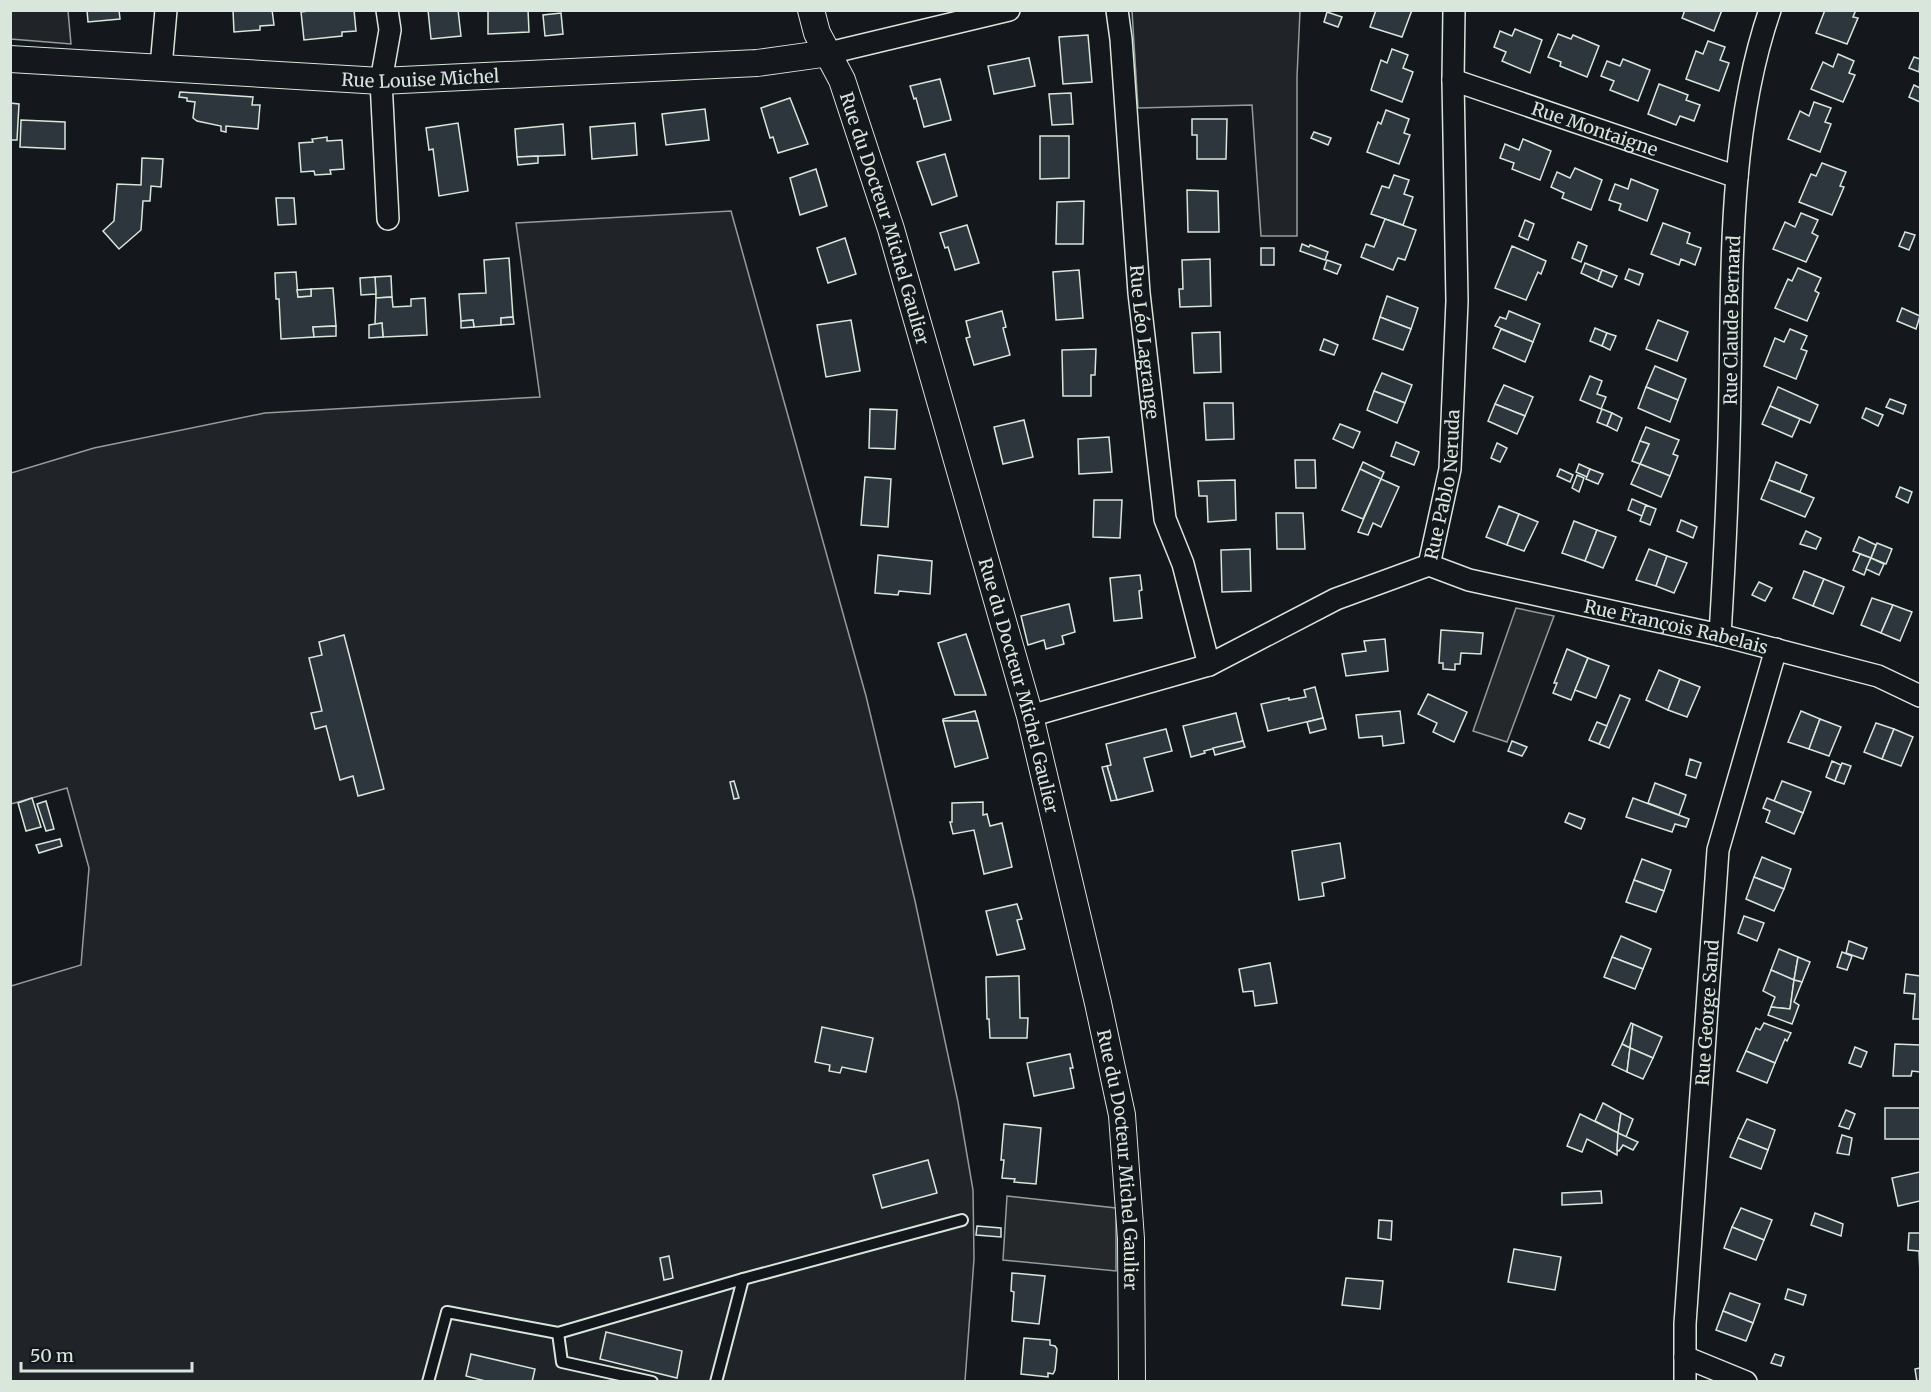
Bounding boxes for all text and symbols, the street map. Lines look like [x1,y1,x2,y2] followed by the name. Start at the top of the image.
[341,64,500,93] street label: Rue Louise Michel
[835,89,935,347] street label: Rue du Docteur Michel Gaulier
[1529,96,1661,161] street label: Rue Montaigne
[1718,235,1745,405] street label: Rue Claude Bernard
[1126,264,1165,420] street label: Rue Léo Lagrange
[1419,408,1464,562] street label: Rue Pablo Neruda
[974,555,1064,815] street label: Rue du Docteur Michel Gaulier
[1582,594,1771,659] street label: Rue François Rabelais
[1690,939,1723,1087] street label: Rue George Sand
[1092,1027,1143,1291] street label: Rue du Docteur Michel Gaulier
[21,1335,192,1373] scale bar
[30,1344,74,1367] text: 50 m

